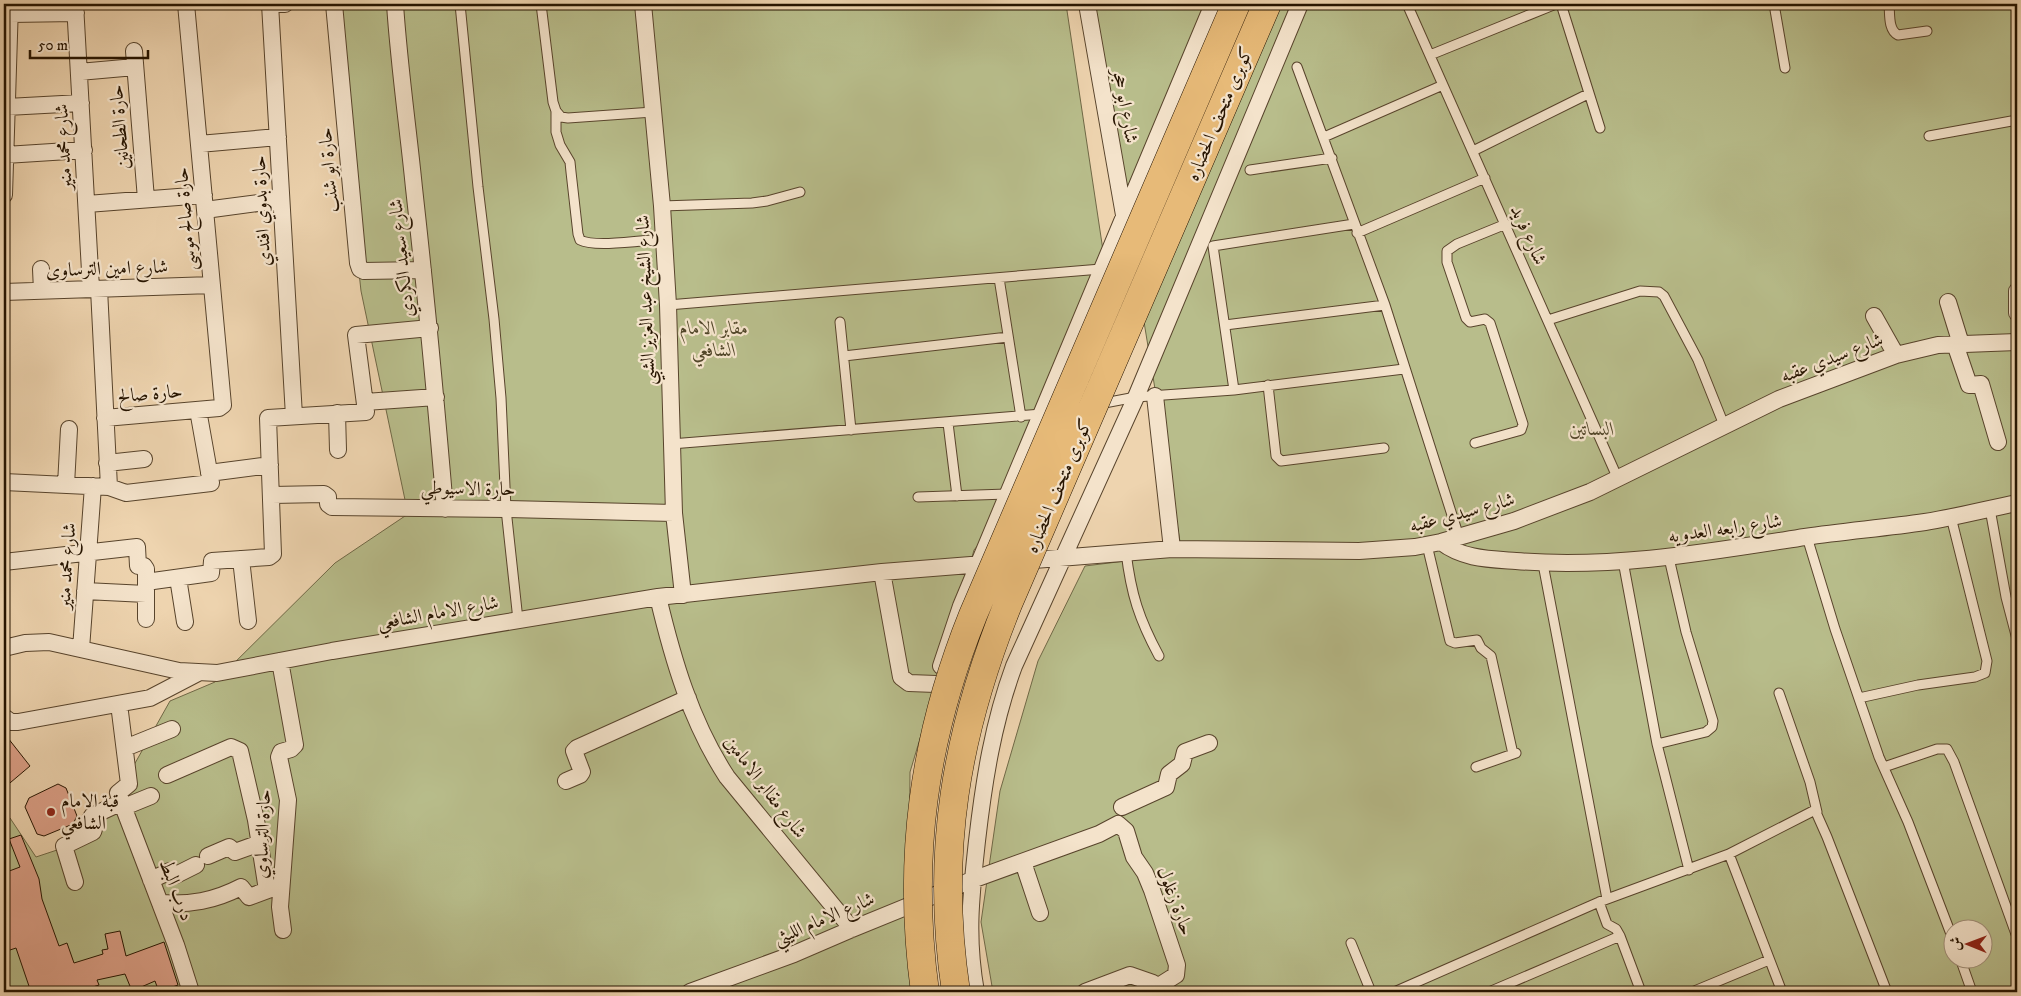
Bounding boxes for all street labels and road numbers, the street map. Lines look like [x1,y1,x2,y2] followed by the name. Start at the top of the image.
[1181,43,1259,185] street label: كوبرى متحف الحضاره
[1104,65,1143,146] street label: شارع ابو حجر
[105,84,135,170] street label: حارة الطحانين
[50,103,81,193] street label: شارع محمد منير
[314,127,344,213] street label: حارة ابو شنب
[248,155,279,267] street label: حارة بدوي افندي
[170,166,206,272] street label: حارة صالح موسى
[384,197,423,318] street label: شارع سعيد الكردي
[1502,201,1551,270] street label: شارع فريد
[632,214,666,386] street label: شارع الشيخ عبد العزيز الشبي
[46,255,169,286] street label: شارع امين الترساوى
[1777,328,1888,391] street label: شارع سيدي عقبه
[116,380,184,412] street label: حارة صالح
[1020,415,1098,557] street label: كوبرى متحف الحضاره
[420,477,516,507] street label: حارة الاسيوطي
[1407,488,1518,541] street label: شارع سيدي عقبه
[1667,510,1784,551] street label: شارع رابعه العدويه
[52,522,84,612] street label: شارع محمد منير
[376,591,501,640] street label: شارع الامام الشافعي
[716,731,811,845] street label: شارع مقاابر الامامين
[250,789,279,879] street label: حارة الترساوي
[154,856,198,924] street label: درب البط
[1151,863,1199,939] street label: حارة زغلول
[770,887,880,956] street label: شارع الامام الليثي

